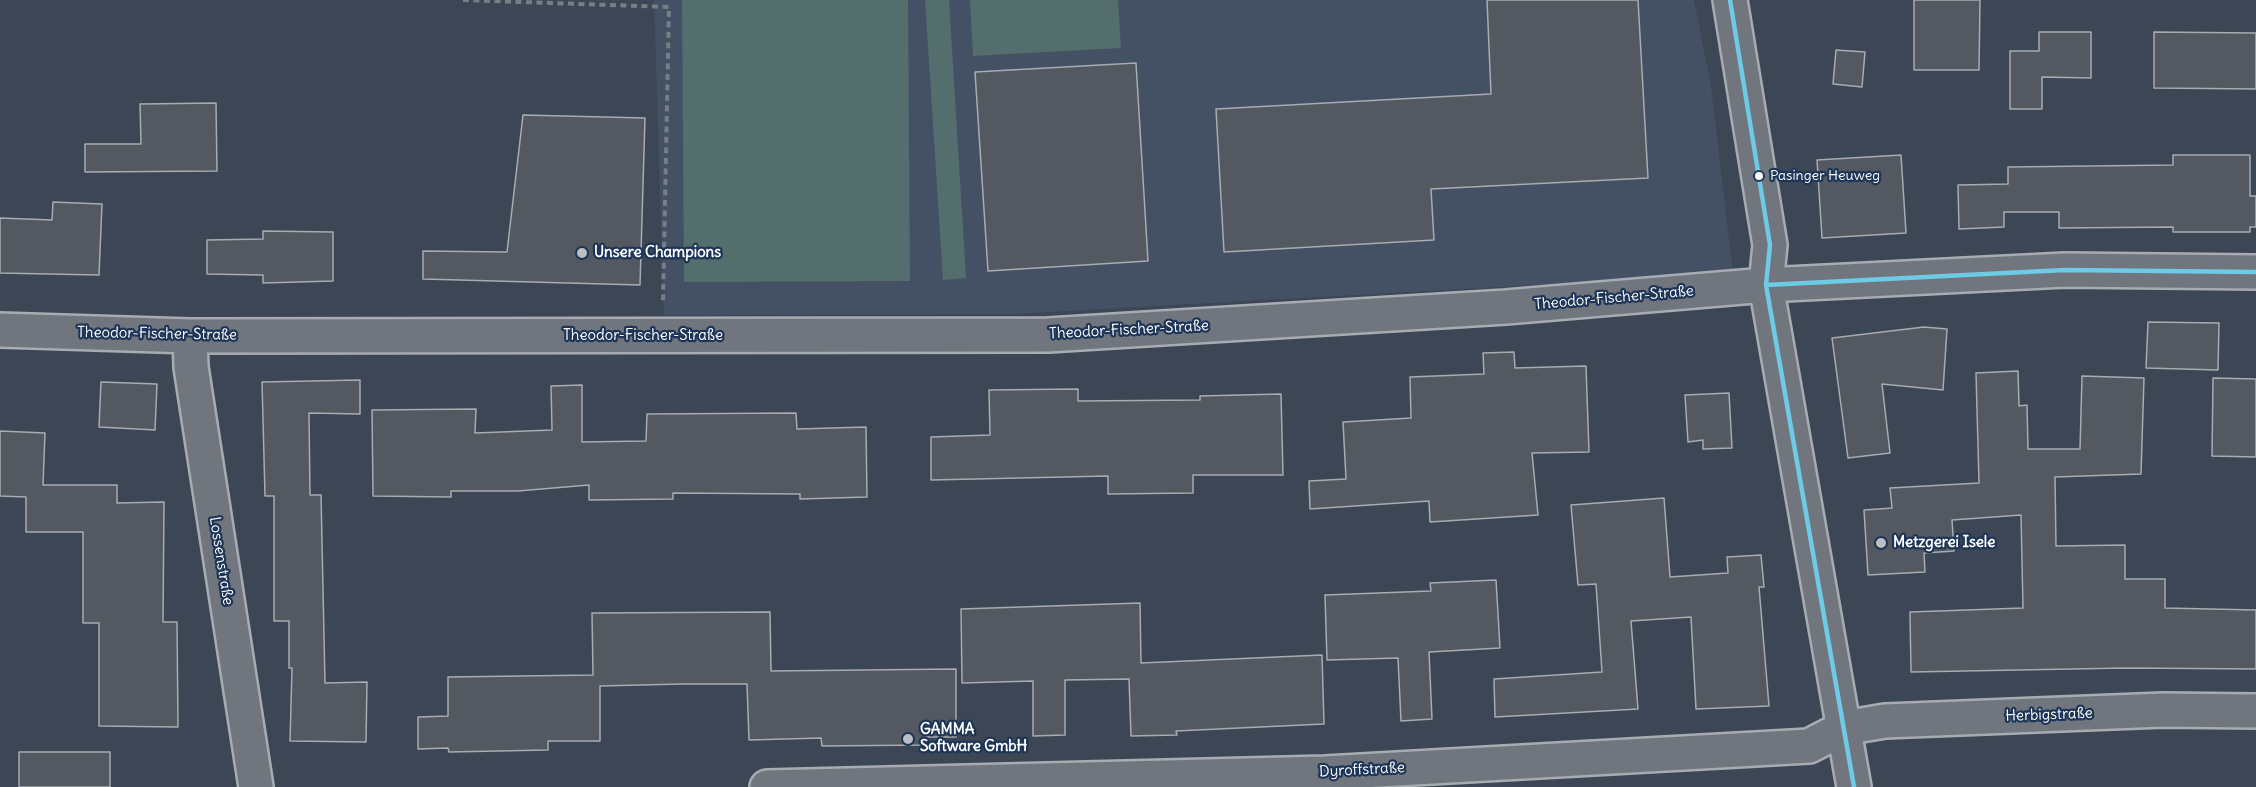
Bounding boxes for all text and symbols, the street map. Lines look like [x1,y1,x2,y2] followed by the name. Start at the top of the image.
[1770,168,1880,184] place label: Pasinger Heuweg
[1753,170,1765,182] marker: Pasinger Heuweg
[594,244,721,262] place label: Unsere Champions
[575,246,589,260] marker: Unsere Champions
[1533,282,1695,314] street label: Theodor-Fischer-Straße
[1049,317,1209,343] street label: Theodor-Fischer-Straße
[77,324,237,344] street label: Theodor-Fischer-Straße
[563,327,723,345] street label: Theodor-Fischer-Straße
[205,515,237,607] street label: Lossenstraße
[1893,534,1995,552] place label: Metzgerei Isele
[1874,536,1888,550] marker: Metzgerei Isele
[2005,704,2093,726] street label: Herbigstraße
[920,721,1027,756] place label: GAMMA Software GmbH
[901,732,915,746] marker: GAMMA Software GmbH
[1319,759,1405,781] street label: Dyroffstraße

